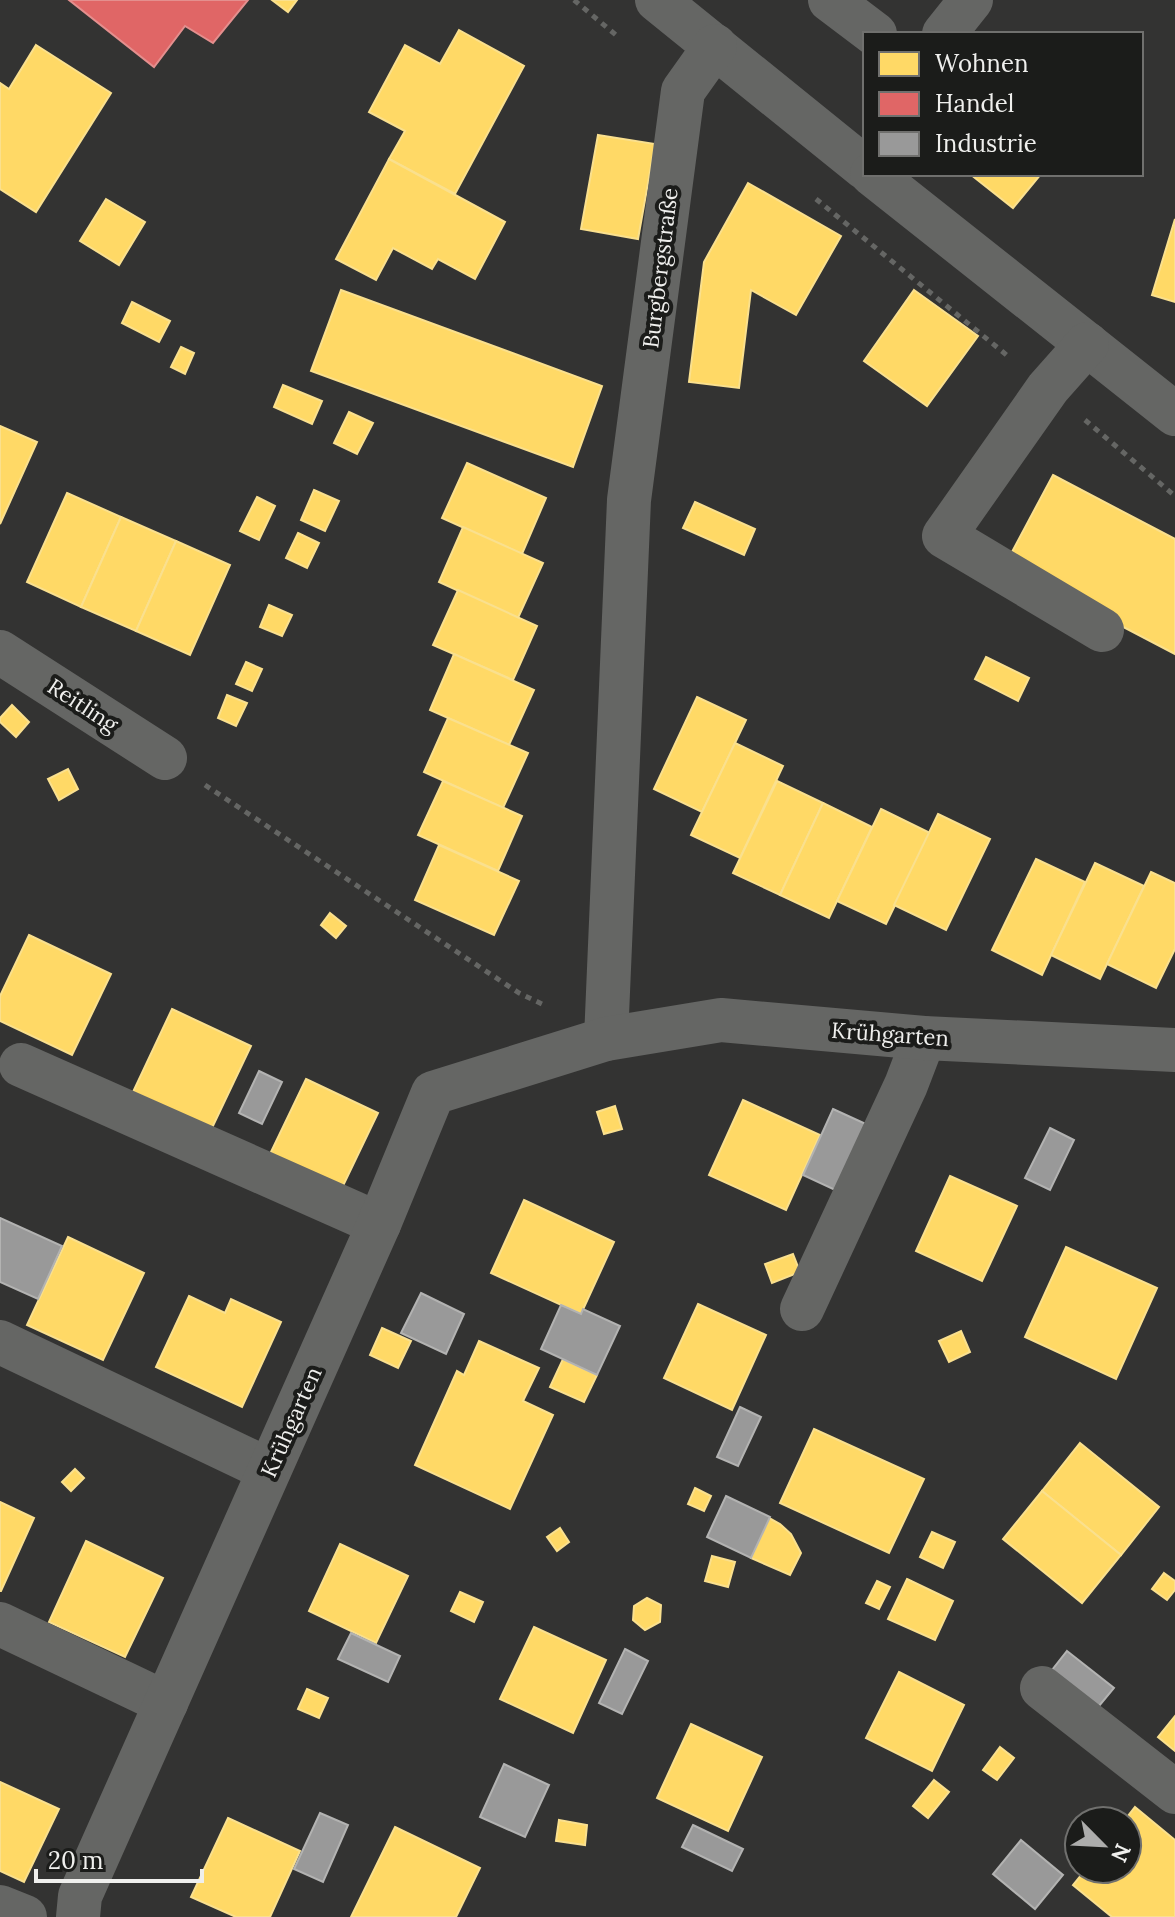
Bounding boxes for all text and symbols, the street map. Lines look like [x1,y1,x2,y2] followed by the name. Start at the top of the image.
[863,32,1143,176] legend
[935,48,1029,79] text: Wohnen
[935,88,1014,119] text: Handel
[935,128,1037,159] text: Industrie
[636,186,684,350] street label: Burgbergstraße
[43,672,124,739] street label: Reitling
[830,1016,950,1052] street label: Krühgarten
[254,1362,328,1482] street label: Krühgarten
[1063,1805,1143,1885] north arrow
[36,1833,202,1883] scale bar
[1105,1840,1138,1867] text: N
[48,1845,104,1876] text: 20 m

